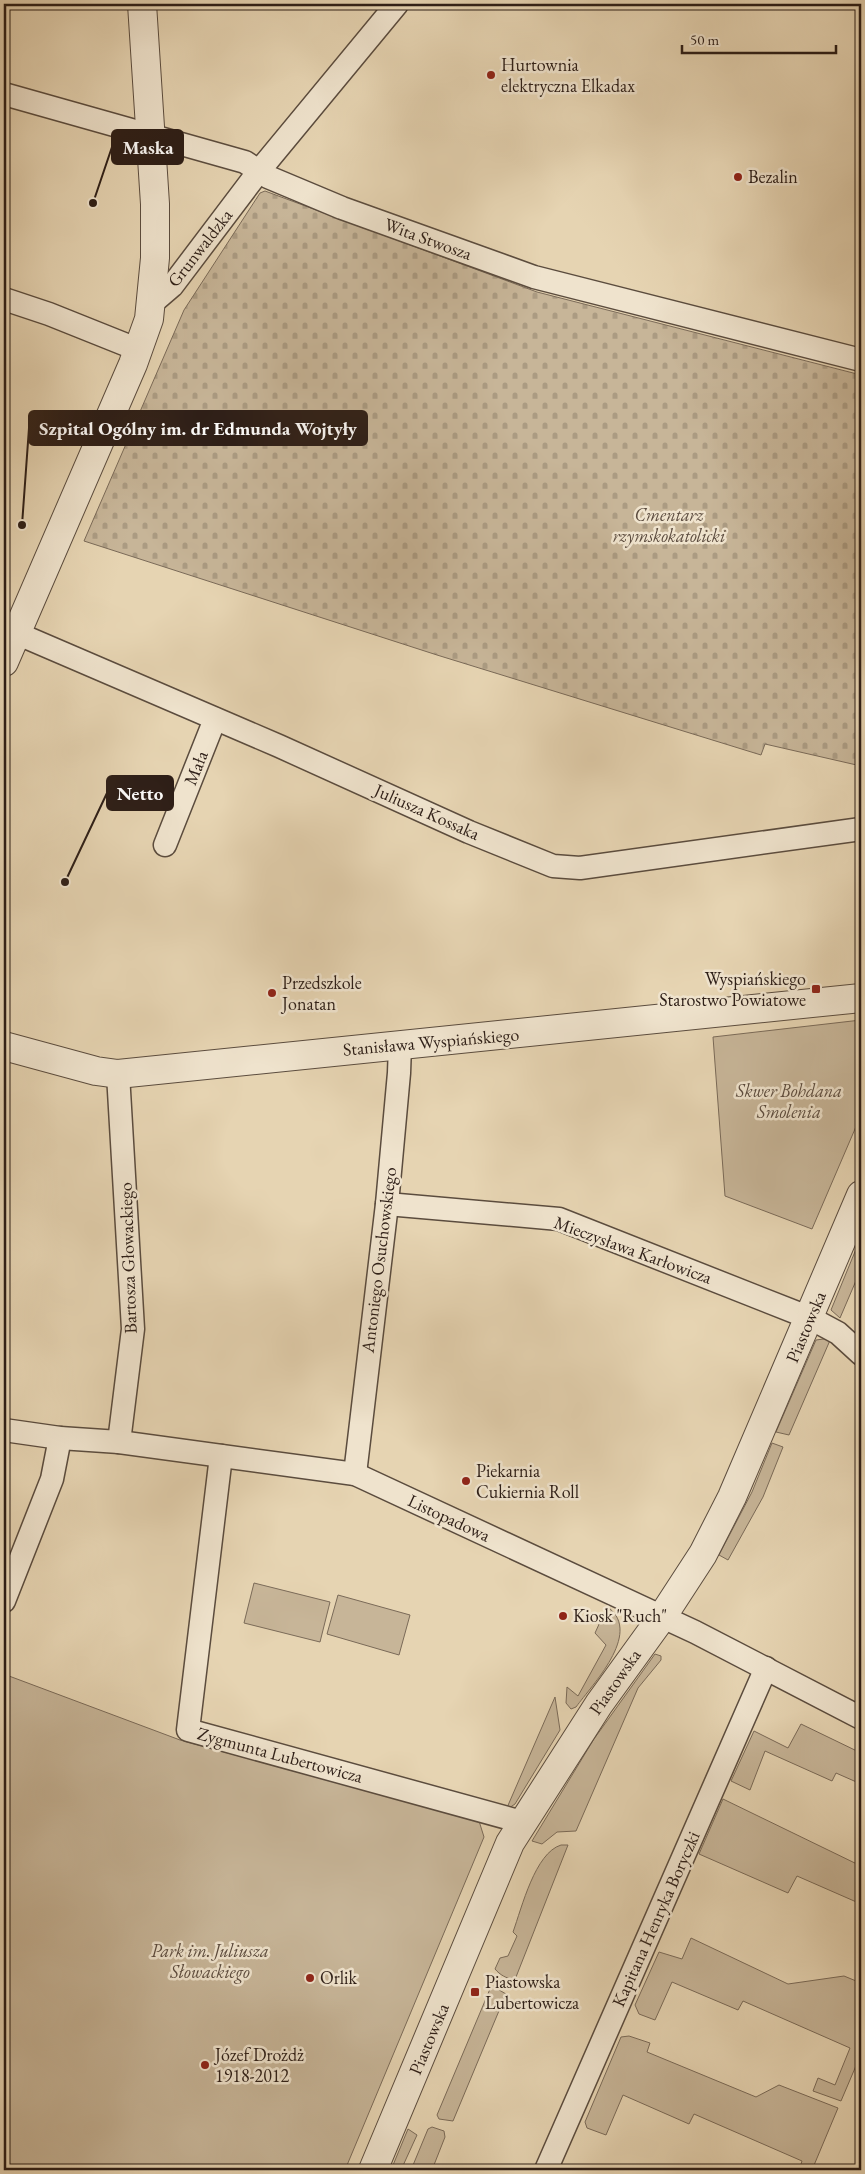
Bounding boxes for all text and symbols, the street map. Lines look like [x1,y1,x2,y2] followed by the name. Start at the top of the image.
[682,22,836,54] scale bar
[690,30,719,49] text: 50 m
[501,53,635,97] place label: Hurtownia elektryczna Elkadax
[485,69,497,81] marker: Hurtownia elektryczna Elkadax
[112,130,183,164] callout: Maska
[123,135,174,160] text: Maska
[748,165,798,188] place label: Bezalin
[732,171,744,183] marker: Bezalin
[162,203,238,291] street label: Grunwaldzka
[381,212,476,265] street label: Wita Stwosza
[29,411,367,445] callout: Szpital Ogólny im. dr Edmunda Wojtyły
[39,416,358,441] text: Szpital Ogólny im. dr Edmunda Wojtyły
[613,503,726,548] park label: Cmentarz rzymskokatolicki
[178,746,213,788] street label: Mała
[107,776,173,810] callout: Netto
[369,777,484,845] street label: Juliusza Kossaka
[117,781,164,806] text: Netto
[659,967,806,1011] place label: Wyspiańskiego Starostwo Powiatowe
[280,971,362,1015] place label: Przedszkole Jonatan
[810,983,822,995] marker: Wyspiańskiego Starostwo Powiatowe
[266,987,278,999] marker: Przedszkole Jonatan
[342,1022,520,1061] street label: Stanisława Wyspiańskiego
[735,1079,842,1123] park label: Skwer Bohdana Smolenia
[356,1166,401,1355] street label: Antoniego Osuchowskiego
[113,1182,142,1334] street label: Bartosza Głowackiego
[551,1210,716,1289] street label: Mieczysława Karłowicza
[780,1287,831,1366] street label: Piastowska
[476,1459,579,1503] place label: Piekarnia Cukiernia Roll
[460,1475,472,1487] marker: Piekarnia Cukiernia Roll
[404,1488,495,1547] street label: Listopadowa
[573,1604,667,1627] place label: Kiosk "Ruch"
[557,1610,569,1622] marker: Kiosk "Ruch"
[584,1644,646,1719] street label: Piastowska
[195,1721,366,1788] street label: Zygmunta Lubertowicza
[606,1827,705,2010] street label: Kapitana Henryka Boryczki
[151,1939,269,1984] park label: Park im. Juliusza Słowackiego
[320,1966,357,1989] place label: Orlik
[485,1970,580,2014] place label: Piastowska Lubertowicza
[304,1972,316,1984] marker: Orlik
[469,1986,481,1998] marker: Piastowska Lubertowicza
[403,1999,454,2078] street label: Piastowska
[213,2043,304,2087] place label: Józef Drożdż 1918-2012
[199,2059,211,2071] marker: Józef Drożdż 1918-2012

